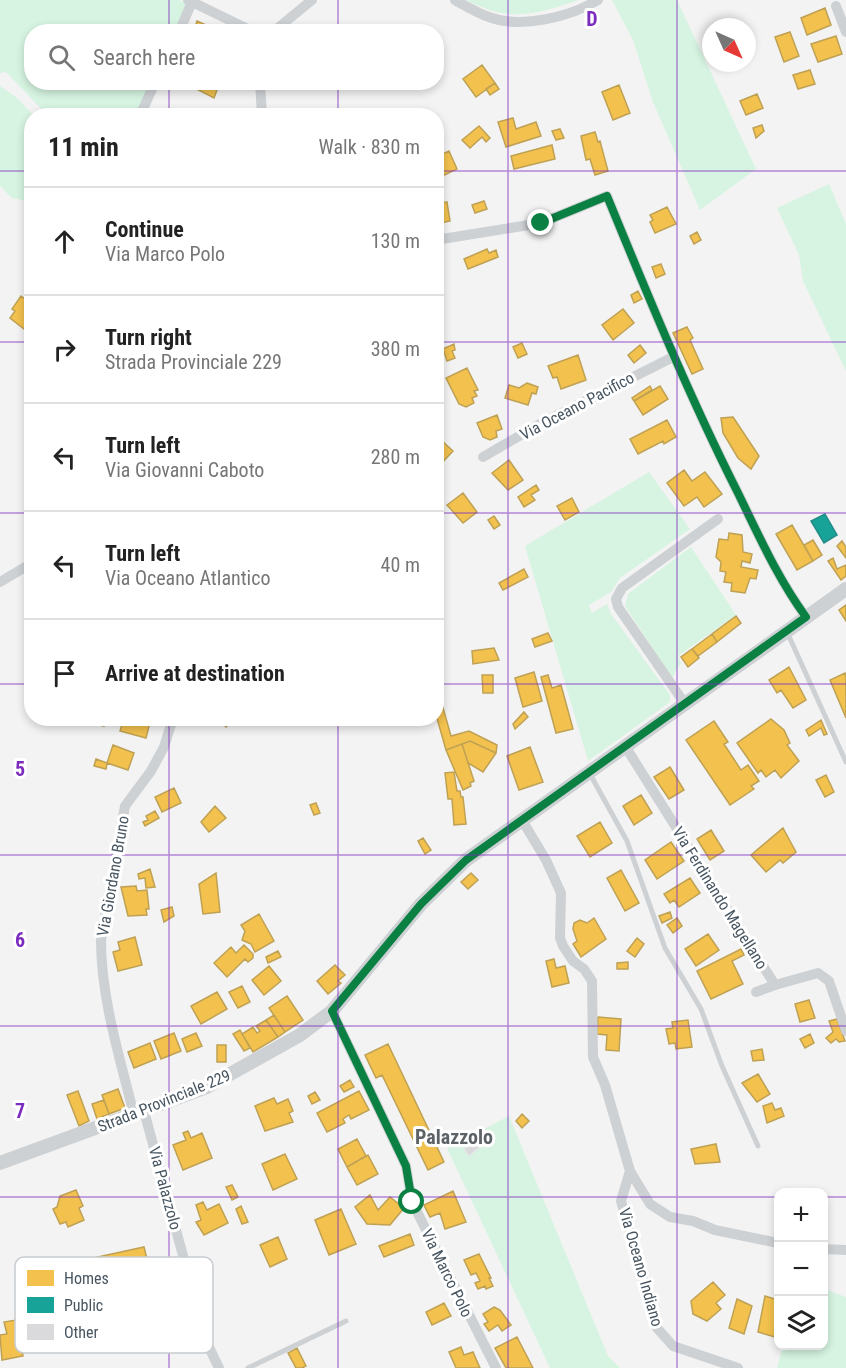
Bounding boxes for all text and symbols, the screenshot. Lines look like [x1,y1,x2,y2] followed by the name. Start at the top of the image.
[586,7,598,31] text: D
[702,18,756,72] north arrow
[24,24,444,90] search box
[45,41,78,74] icon: search
[93,45,195,70] text: Search here
[48,132,119,162] text: 11 min
[319,135,420,159] text: Walk · 830 m
[527,209,553,235] route end
[105,217,184,242] text: Continue
[48,225,81,258] icon: ahead
[371,229,420,253] text: 130 m
[105,242,225,266] text: Via Marco Polo
[105,325,192,350] text: Turn right
[48,333,81,366] icon: right
[371,337,420,361] text: 380 m
[105,350,282,374] text: Strada Provinciale 229
[517,368,637,444] street label: Via Oceano Pacifico
[105,433,180,458] text: Turn left
[48,441,81,474] icon: left
[371,445,420,469] text: 280 m
[105,458,264,482] text: Via Giovanni Caboto
[105,541,180,566] text: Turn left
[48,549,81,582] icon: left
[381,553,420,577] text: 40 m
[105,566,270,590] text: Via Oceano Atlantico
[48,657,81,690] icon: arrive
[105,661,285,686] text: Arrive at destination
[15,757,25,781] text: 5
[93,814,133,938] street label: Via Giordano Bruno
[668,823,772,973] street label: Via Ferdinando Magellano
[15,928,25,952] text: 6
[95,1066,233,1136] street label: Strada Provinciale 229
[15,1099,25,1123] text: 7
[415,1125,493,1149] district label: Palazzolo
[145,1144,185,1232] street label: Via Palazzolo
[398,1188,424,1214] route start
[774,1188,828,1350] map controls
[774,1188,828,1242] button: +
[615,1206,667,1328] street label: Via Oceano Indiano
[417,1226,477,1320] street label: Via Marco Polo
[774,1242,828,1296] button: −
[15,1257,213,1353] legend
[64,1269,109,1288] text: Homes
[64,1296,103,1315] text: Public
[774,1296,828,1350] button: layers
[64,1323,99,1342] text: Other

